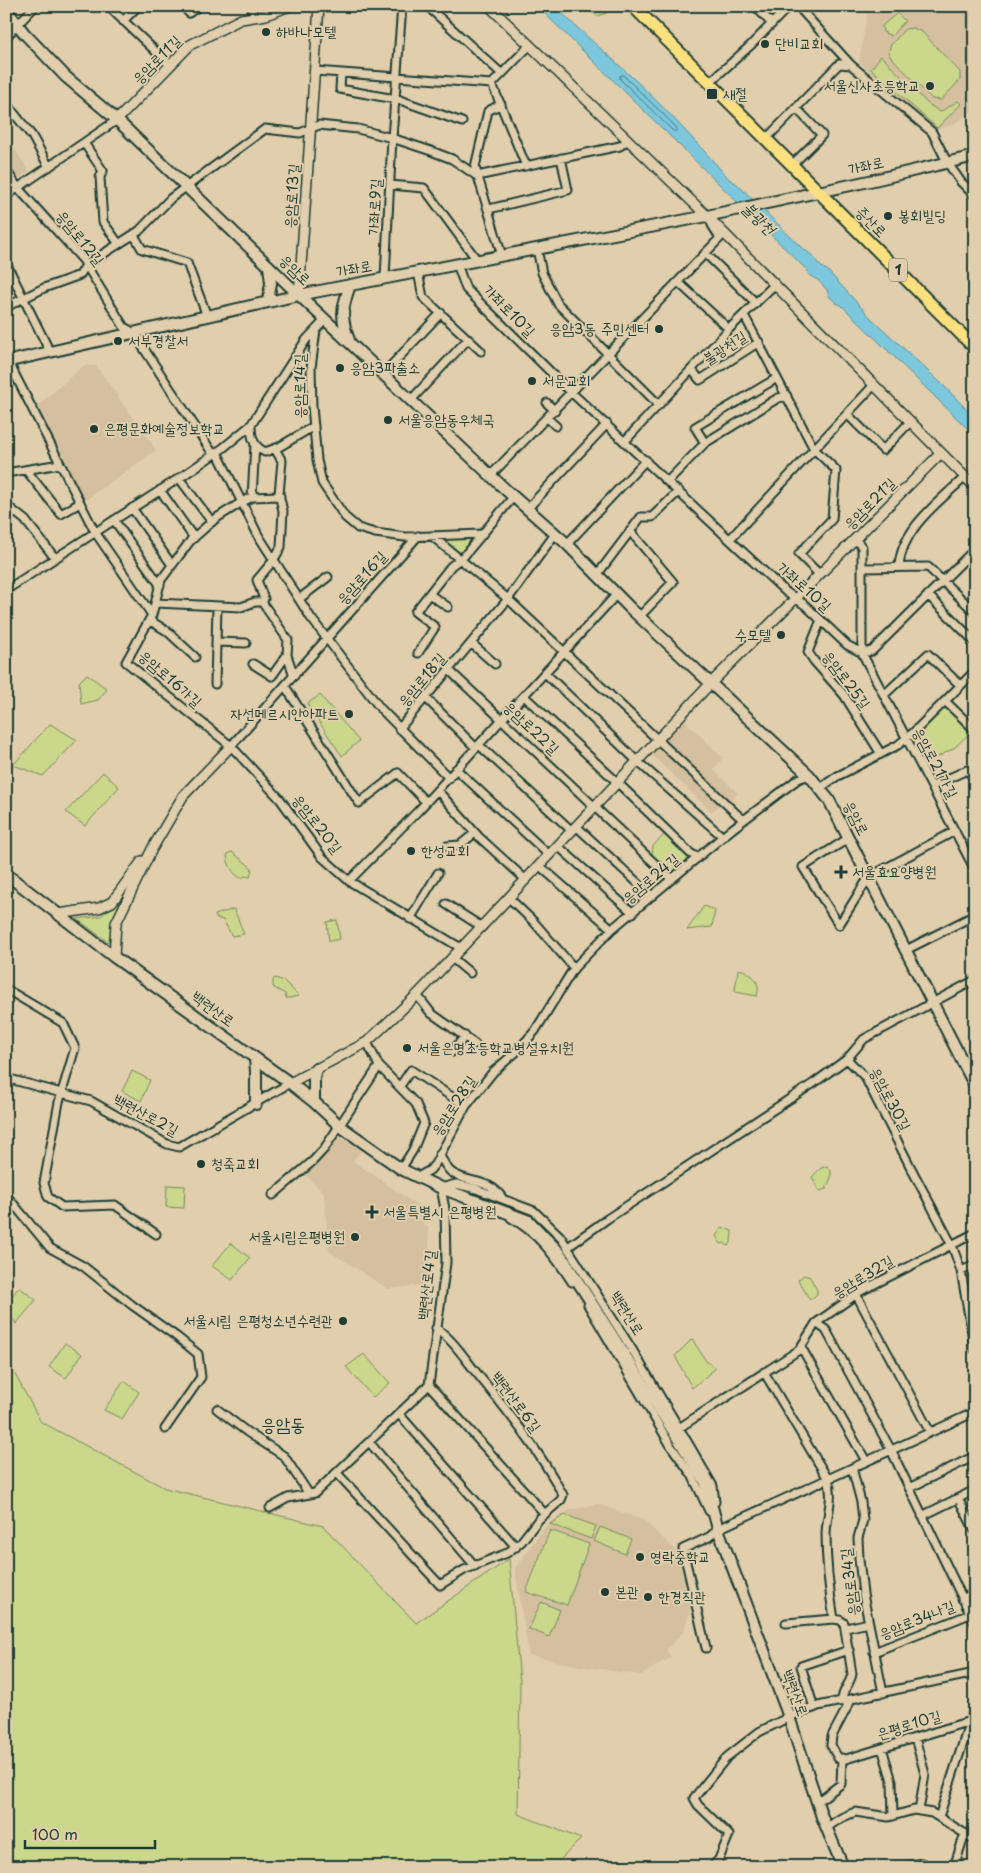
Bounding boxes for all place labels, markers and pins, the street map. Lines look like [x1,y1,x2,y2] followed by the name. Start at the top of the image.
[276,19,336,42] place label: 하바나모텔
[260,26,272,38] marker: 하바나모텔
[775,31,823,54] place label: 단비교회
[759,38,771,50] marker: 단비교회
[823,73,920,96] place label: 서울신사초등학교
[924,80,936,92] marker: 서울신사초등학교
[723,81,747,104] place label: 새절
[705,87,719,101] marker: 새절
[898,203,946,226] place label: 봉회빌딩
[882,210,894,222] marker: 봉회빌딩
[550,316,649,339] place label: 응암3동 주민센터
[653,323,665,335] marker: 응암3동 주민센터
[128,328,188,351] place label: 서부경찰서
[112,335,124,347] marker: 서부경찰서
[350,355,420,378] place label: 응암3파출소
[334,362,346,374] marker: 응암3파출소
[542,368,590,391] place label: 서문교회
[526,375,538,387] marker: 서문교회
[398,407,495,430] place label: 서울응암동우체국
[382,414,394,426] marker: 서울응암동우체국
[104,416,225,439] place label: 은평문화예술정보학교
[88,423,100,435] marker: 은평문화예술정보학교
[735,622,771,645] place label: 수모텔
[775,629,787,641] marker: 수모텔
[230,701,339,724] place label: 자선메르시안아파트
[343,708,355,720] marker: 자선메르시안아파트
[421,838,469,861] place label: 한성교회
[405,845,417,857] marker: 한성교회
[852,859,937,882] place label: 서울효요양병원
[834,865,848,879] marker: 서울효요양병원
[417,1035,574,1058] place label: 서울은명초등학교병설유치원
[401,1042,413,1054] marker: 서울은명초등학교병설유치원
[211,1151,259,1174] place label: 청죽교회
[195,1158,207,1170] marker: 청죽교회
[383,1199,497,1222] place label: 서울특별시 은평병원
[365,1205,379,1219] marker: 서울특별시 은평병원
[248,1224,345,1247] place label: 서울시립은평병원
[349,1231,361,1243] marker: 서울시립은평병원
[183,1308,333,1331] place label: 서울시립 은평청소년수련관
[337,1315,349,1327] marker: 서울시립 은평청소년수련관
[650,1544,710,1567] place label: 영락중학교
[634,1551,646,1563] marker: 영락중학교
[615,1579,639,1602] place label: 본관
[658,1584,706,1607] place label: 한경직관
[599,1586,611,1598] marker: 본관
[642,1591,654,1603] marker: 한경직관

